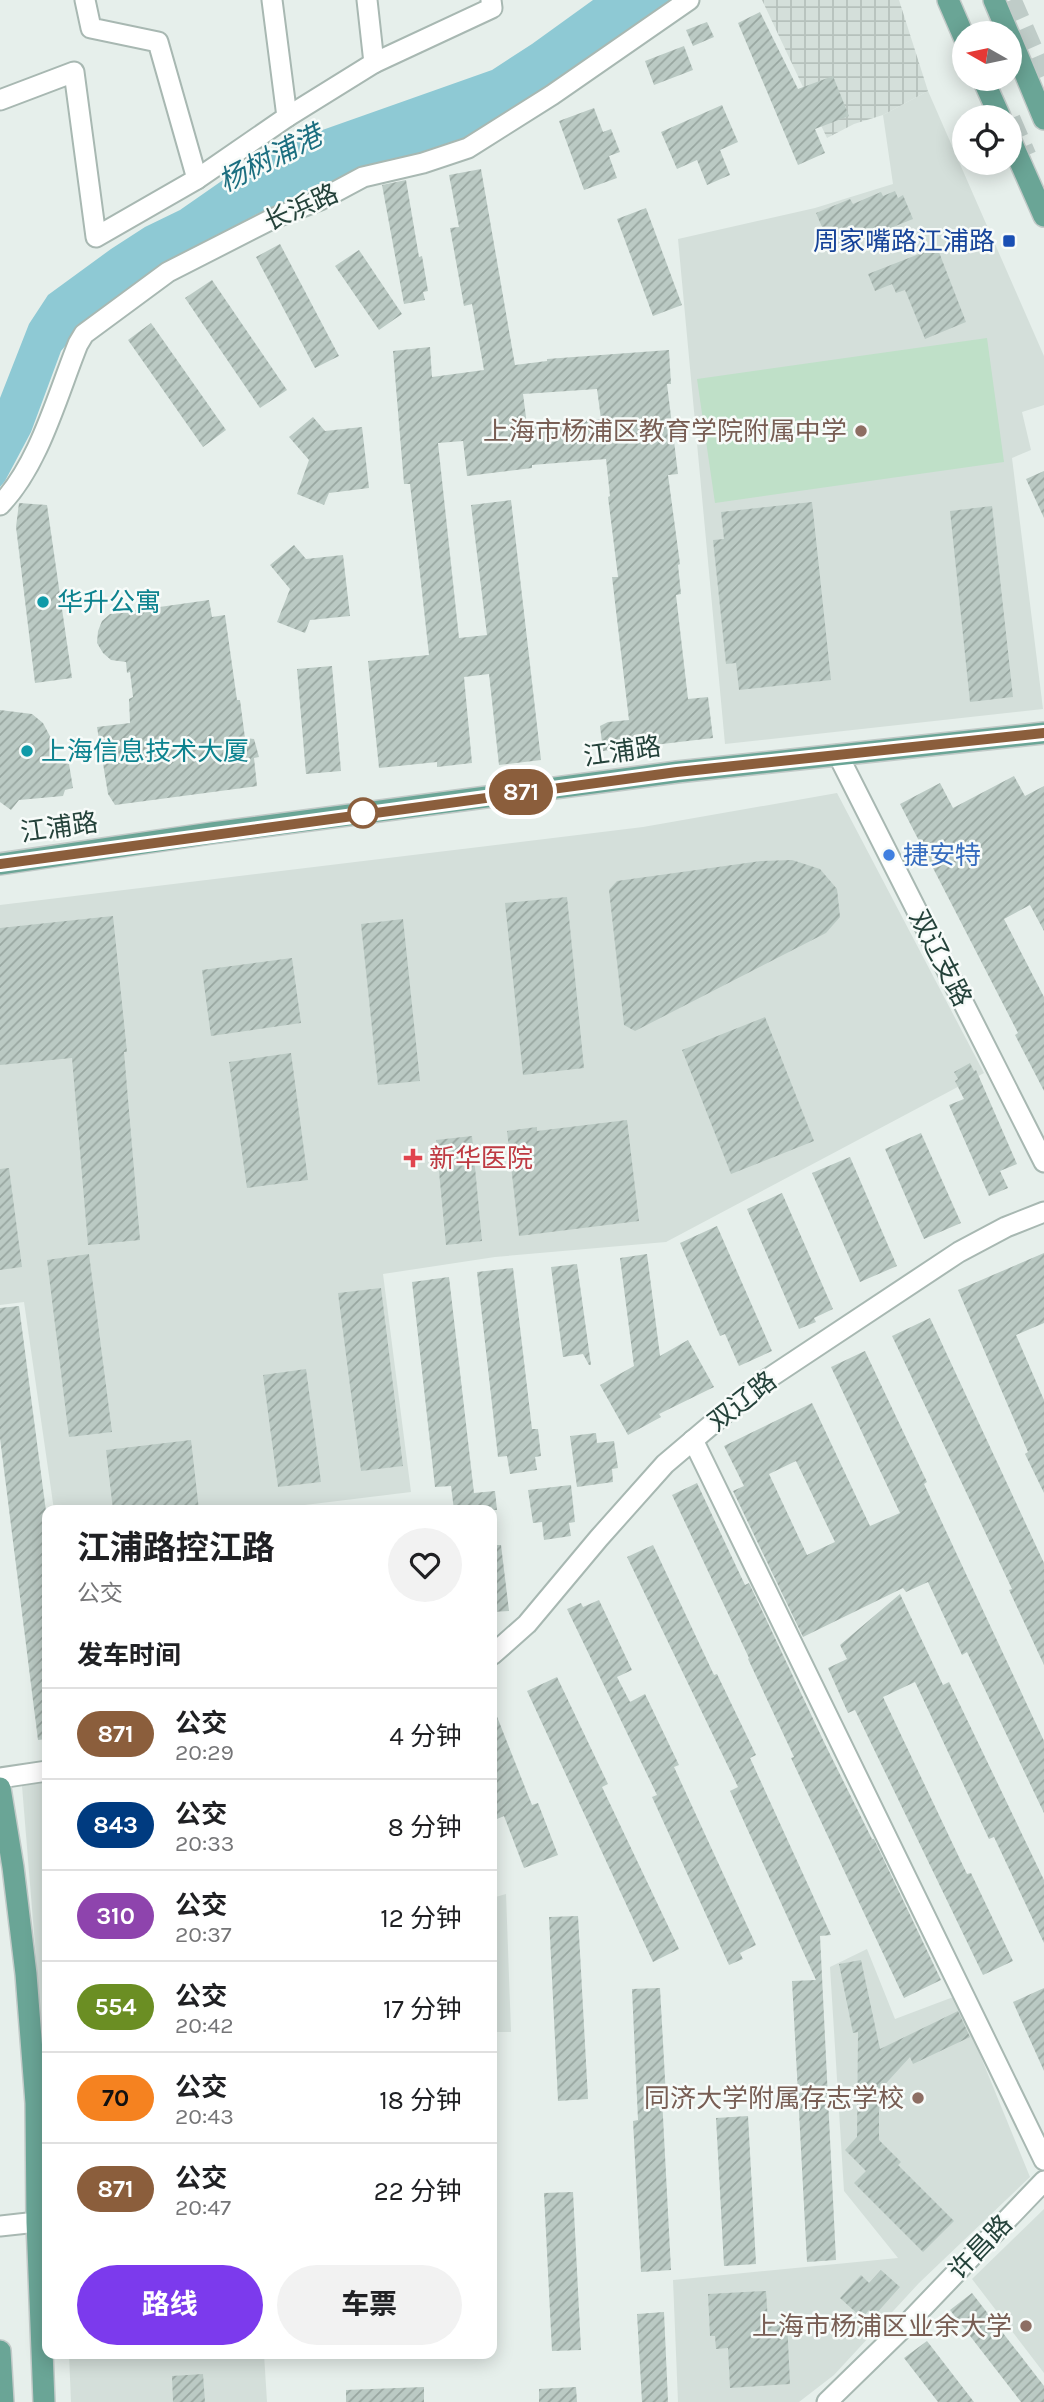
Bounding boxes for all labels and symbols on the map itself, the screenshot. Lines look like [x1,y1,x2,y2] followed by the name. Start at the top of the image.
[952,21,1022,91] north arrow
[213,117,331,199] water label: 杨树浦港
[259,177,343,237] street label: 长浜路
[813,226,995,257] place label: 周家嘴路江浦路
[1001,233,1017,249] marker: 周家嘴路江浦路
[483,416,847,447] place label: 上海市杨浦区教育学院附属中学
[853,423,869,439] marker: 上海市杨浦区教育学院附属中学
[57,587,161,618] place label: 华升公寓
[35,594,51,610] marker: 华升公寓
[581,731,663,772] street label: 江浦路
[41,736,249,767] place label: 上海信息技术大厦
[19,743,35,759] marker: 上海信息技术大厦
[481,769,561,815] line badge: 871
[348,798,378,828] unlabelled marker
[18,807,100,848] street label: 江浦路
[903,840,981,871] place label: 捷安特
[881,847,897,863] marker: 捷安特
[903,905,978,1012] street label: 双辽支路
[429,1143,533,1174] place label: 新华医院
[403,1148,423,1168] marker: 新华医院
[702,1365,783,1438] street label: 双辽路
[644,2083,904,2114] place label: 同济大学附属存志学校
[910,2090,926,2106] marker: 同济大学附属存志学校
[942,2209,1019,2286] street label: 许昌路
[752,2311,1012,2342] place label: 上海市杨浦区业余大学
[1018,2318,1034,2334] marker: 上海市杨浦区业余大学

